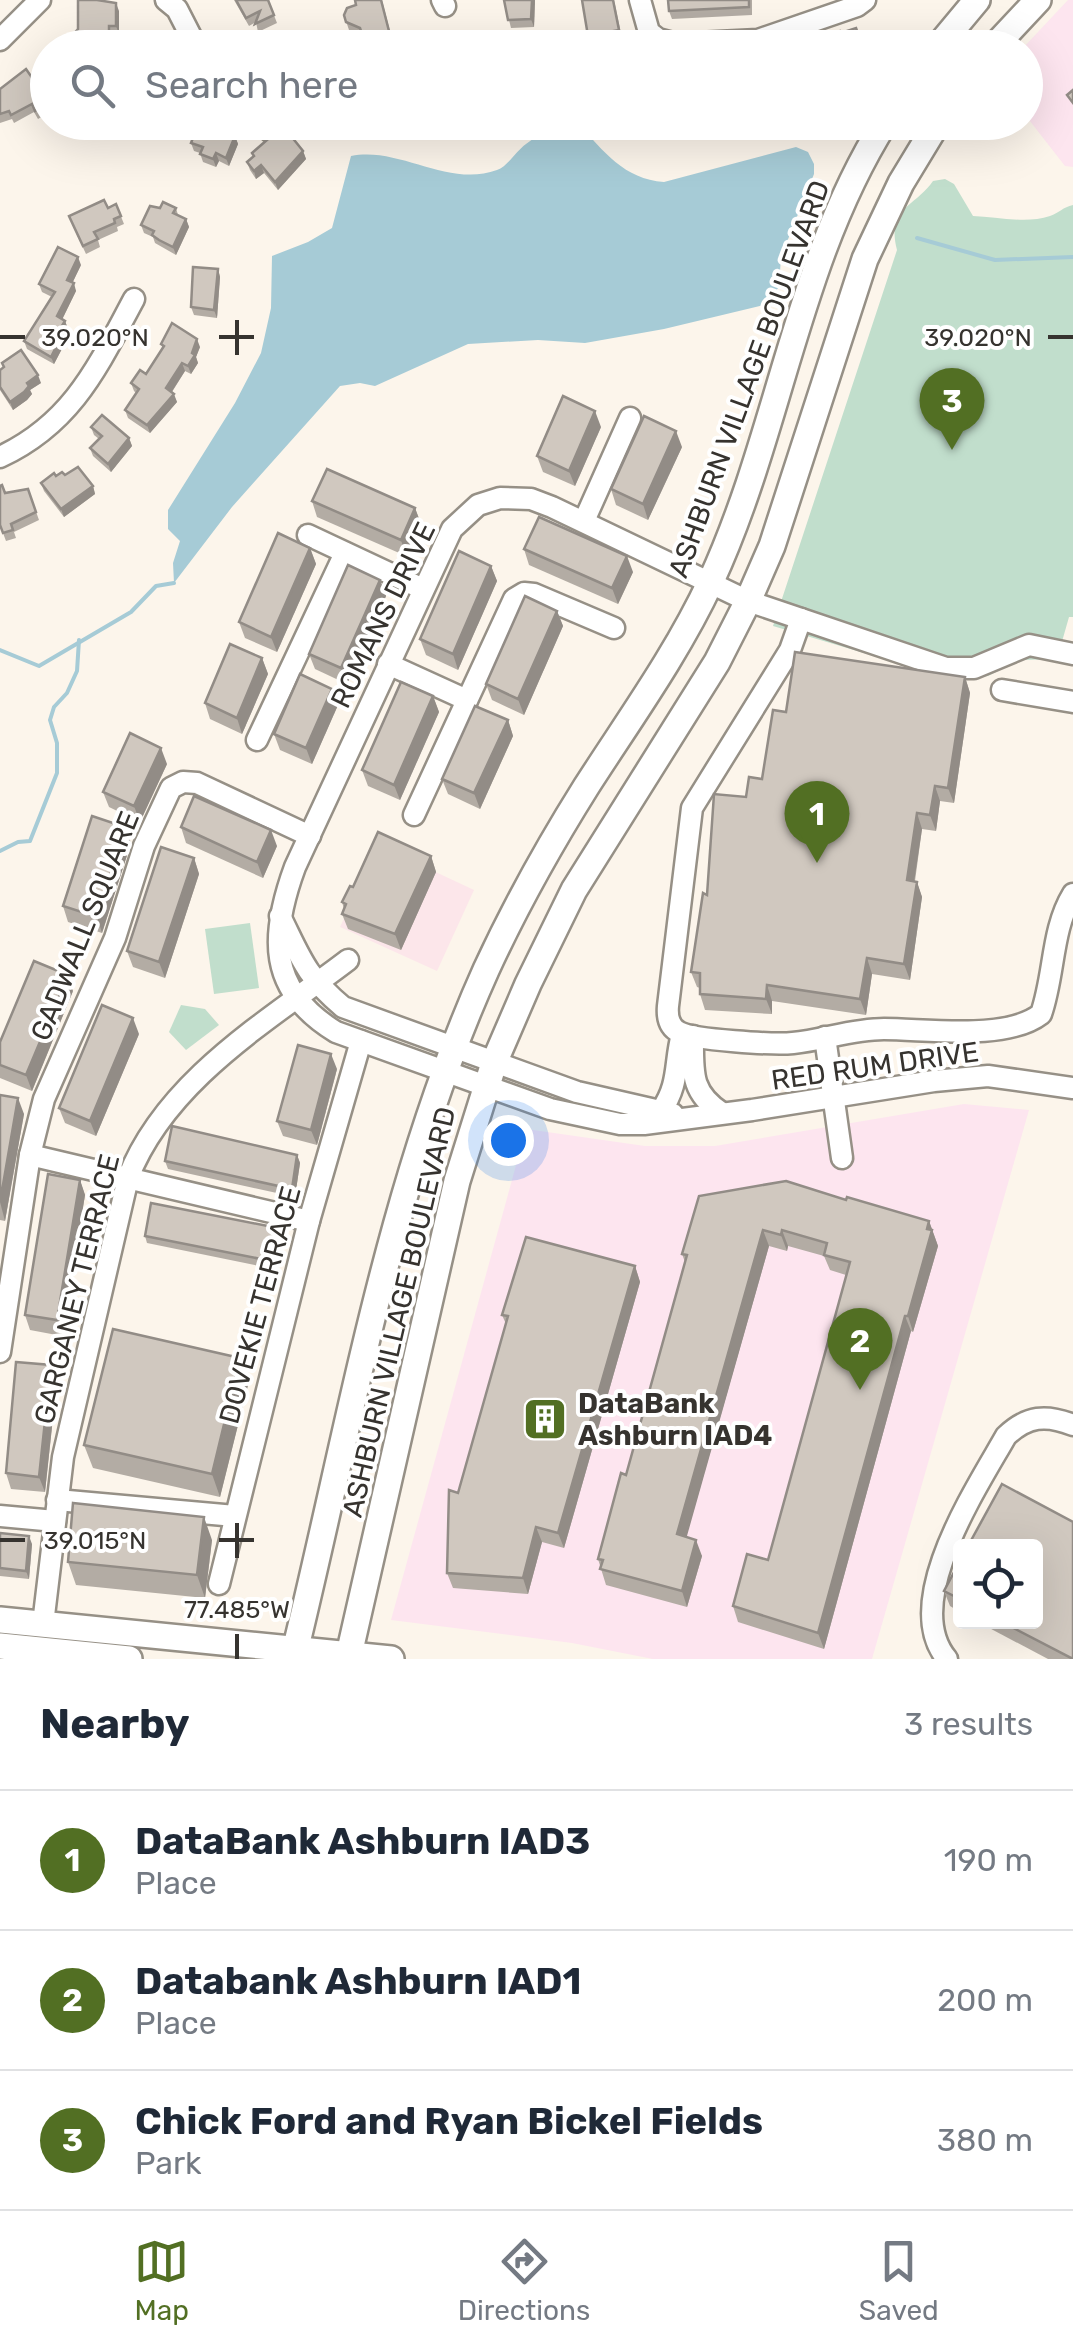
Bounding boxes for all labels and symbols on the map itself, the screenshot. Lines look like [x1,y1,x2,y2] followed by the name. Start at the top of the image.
[662,176,836,582] street label: ASHBURN VILLAGE BOULEVARD
[41,323,149,352] text: 39.020°N
[924,323,1032,352] text: 39.020°N
[920,368,984,450] pin: 3
[324,517,442,713] street label: ROMANS DRIVE
[784,780,850,863] pin: 1
[24,807,146,1045] street label: GADWALL SQUARE
[769,1035,981,1097] street label: RED RUM DRIVE
[336,1104,462,1520] street label: ASHBURN VILLAGE BOULEVARD
[483,1115,534,1166] your location
[27,1151,127,1427] street label: GARGANEY TERRACE
[212,1183,308,1427] street label: DOVEKIE TERRACE
[828,1308,892,1390] pin: 2
[578,1387,772,1452] place label: DataBank Ashburn IAD4
[522,1396,568,1442] building icon: DataBank Ashburn IAD4
[44,1526,146,1555] text: 39.015°N
[184,1595,290,1624] text: 77.485°W

